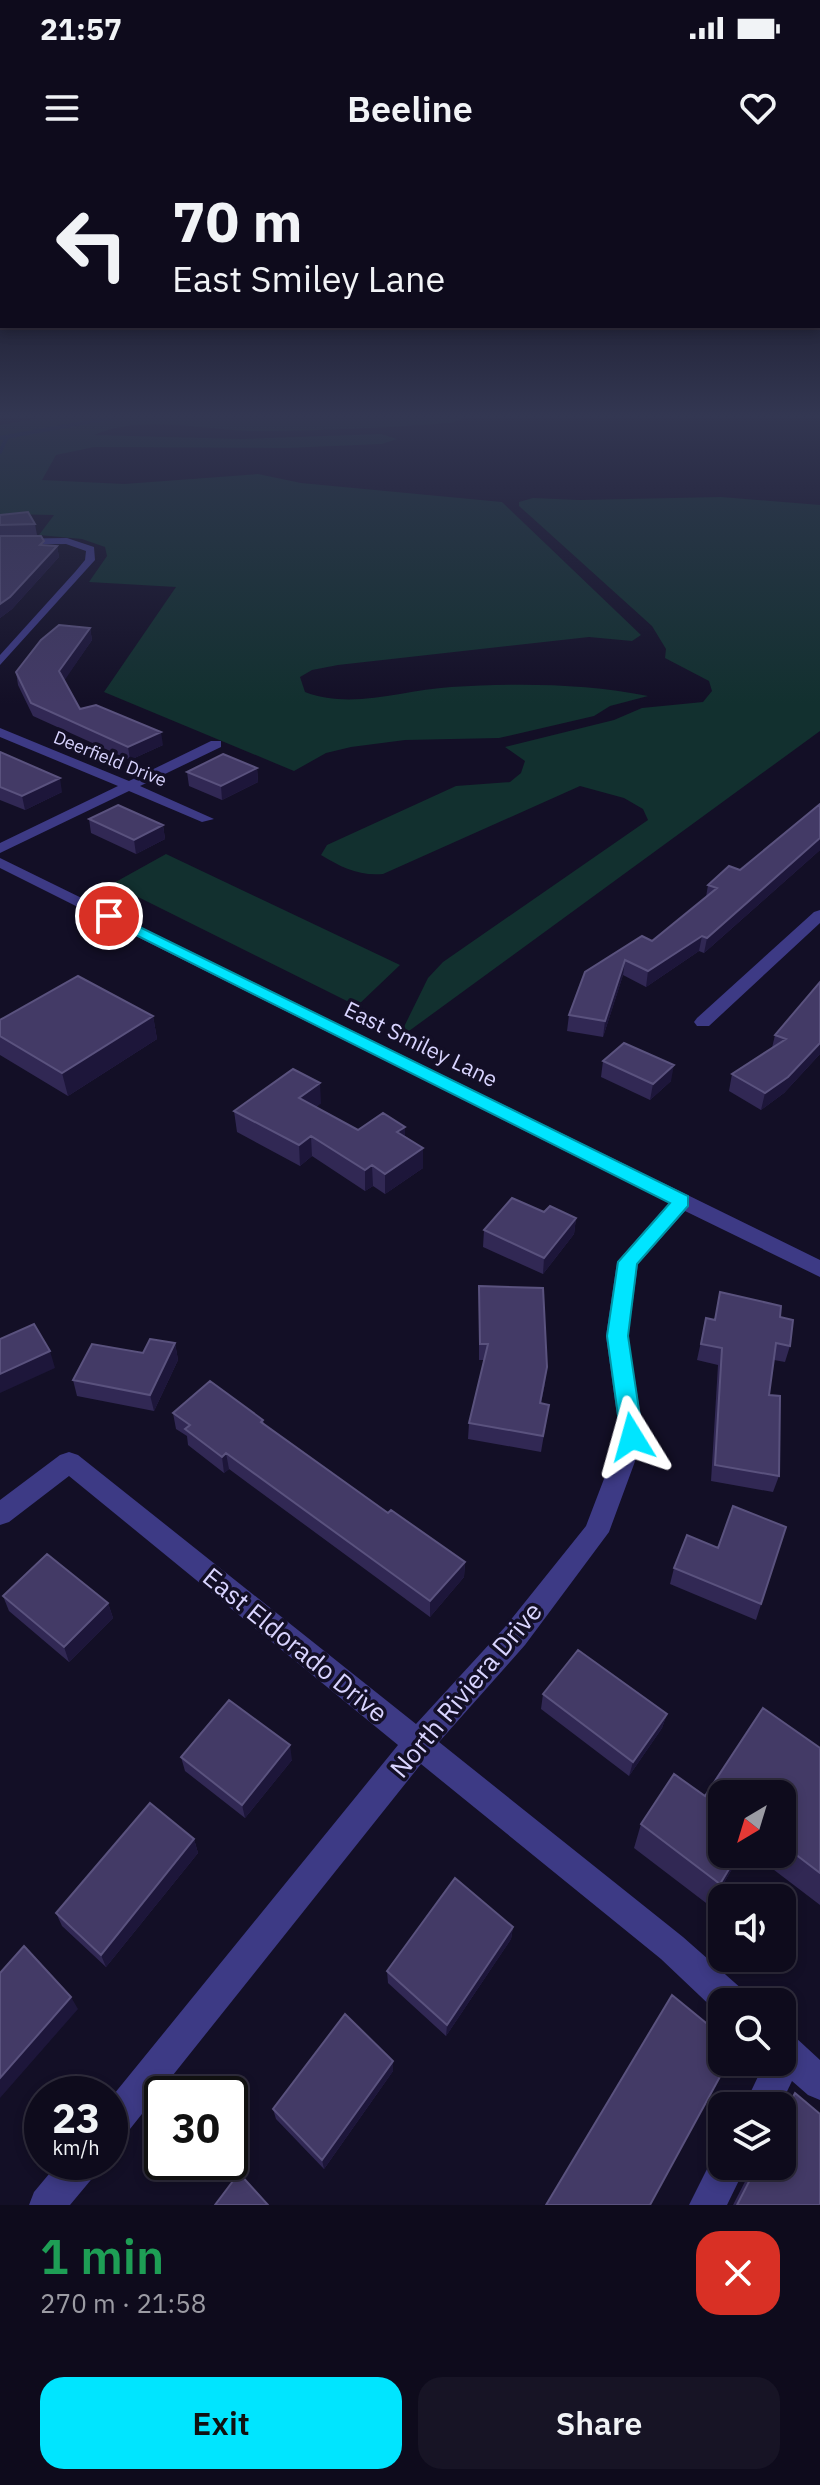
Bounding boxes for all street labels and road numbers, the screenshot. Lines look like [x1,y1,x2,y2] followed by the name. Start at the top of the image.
[50,725,170,792] street label: Deerfield Drive
[340,994,503,1093] street label: East Smiley Lane
[196,1559,395,1729] street label: East Eldorado Drive
[382,1594,549,1784] street label: North Riviera Drive

